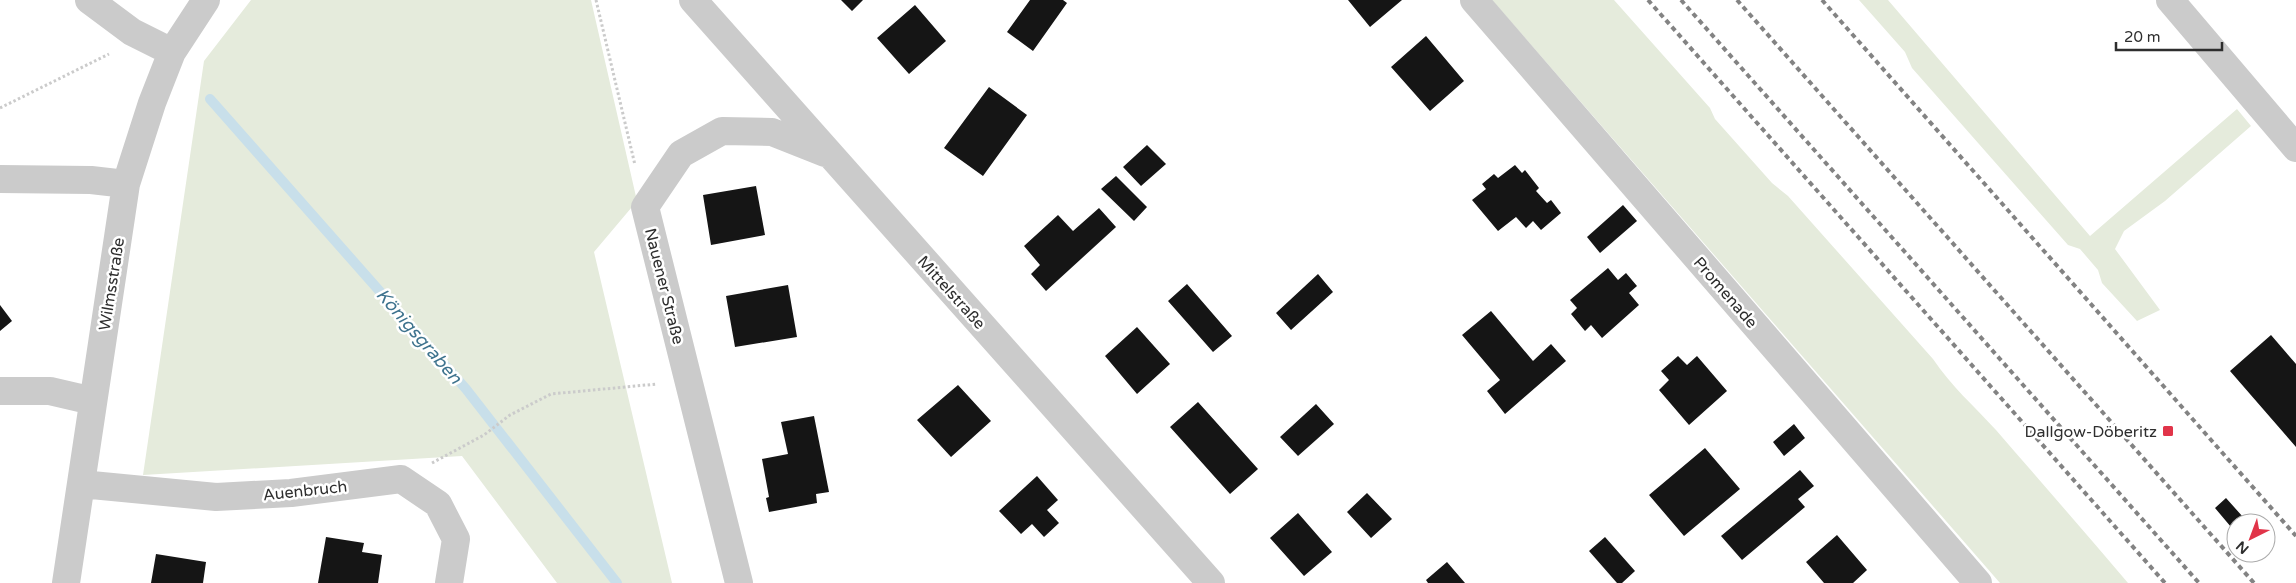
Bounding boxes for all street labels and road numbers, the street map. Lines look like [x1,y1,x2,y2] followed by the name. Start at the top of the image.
[640,226,688,346] street label: Nauener Straße
[95,236,129,332] street label: Wilmsstraße
[913,252,989,334] street label: Mittelstraße
[1689,253,1762,332] street label: Promenade
[262,477,348,505] street label: Auenbruch

